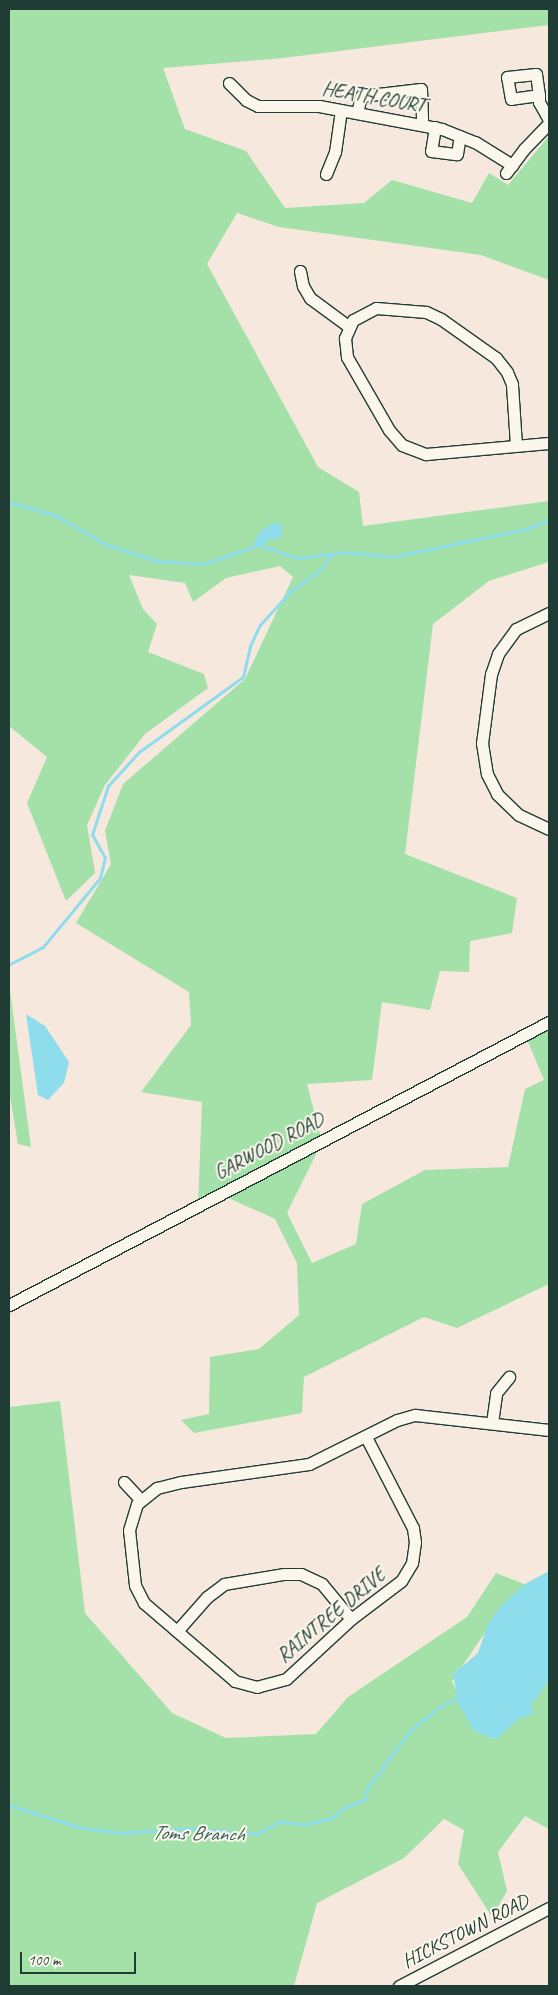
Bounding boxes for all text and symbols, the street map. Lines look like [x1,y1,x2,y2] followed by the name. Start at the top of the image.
[320,76,428,118] street label: HEATH COURT
[210,1107,328,1185] street label: GARWOOD ROAD
[272,1562,390,1668] street label: RAINTREE DRIVE
[151,1820,245,1846] water label: Toms Branch
[397,1889,533,1973] street label: HICKSTOWN ROAD
[22,1942,139,1974] scale bar
[28,1951,60,1970] text: 100 m

